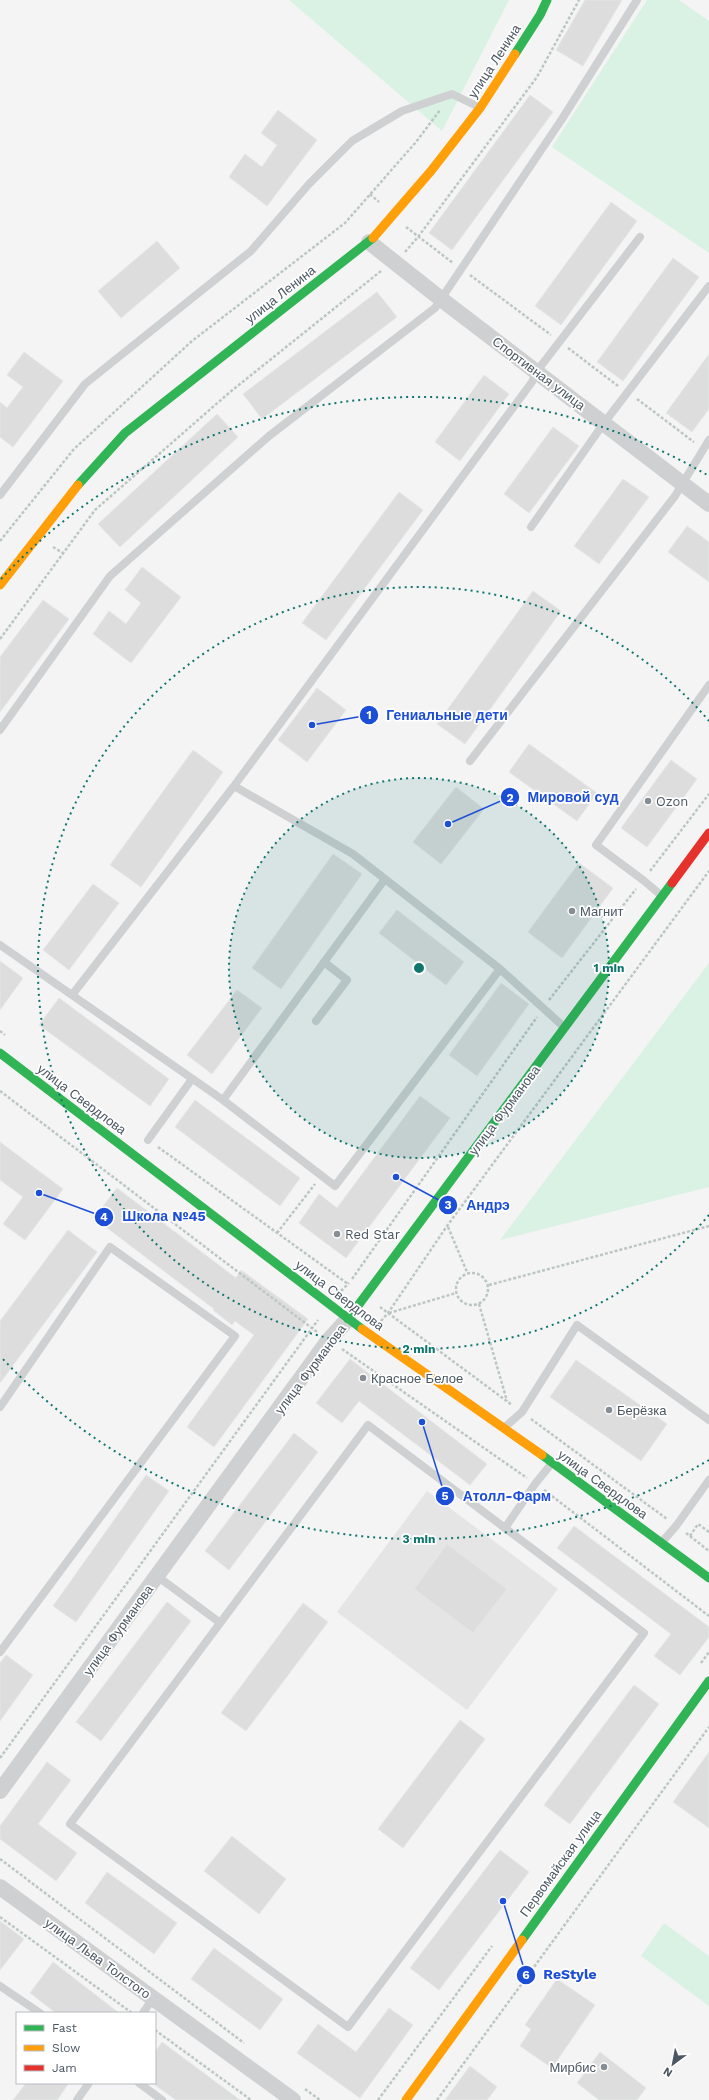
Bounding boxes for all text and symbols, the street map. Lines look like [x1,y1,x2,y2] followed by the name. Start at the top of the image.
[465,21,524,101] street label: улица Ленина
[242,262,319,326] street label: улица Ленина
[489,334,589,414] street label: Спортивная улица
[359,702,516,728] callout: Гениальные дети
[386,707,508,723] text: Гениальные дети
[366,708,372,722] text: 1
[500,784,627,810] callout: Мировой суд
[527,789,619,805] text: Мировой суд
[506,791,514,805] text: 2
[656,794,688,809] place label: Ozon
[643,796,653,806] marker: Ozon
[580,904,623,919] place label: Магнит
[567,906,577,916] marker: Магнит
[412,961,426,975] centre of rings
[594,961,624,975] text: 1 min
[34,1061,130,1138] street label: улица Свердлова
[466,1062,543,1158] street label: улица Фурманова
[438,1192,518,1218] callout: Андрэ
[466,1197,510,1213] text: Андрэ
[444,1198,452,1212] text: 3
[94,1204,214,1230] callout: Школа №45
[122,1208,206,1224] text: Школа №45
[100,1210,108,1224] text: 4
[345,1227,400,1242] place label: Red Star
[332,1229,342,1239] marker: Red Star
[292,1257,388,1334] street label: улица Свердлова
[272,1321,349,1417] street label: улица Фурманова
[403,1342,435,1356] text: 2 min
[371,1371,463,1386] place label: Красное Белое
[358,1373,368,1383] marker: Красное Белое
[617,1403,667,1418] place label: Берёзка
[604,1405,614,1415] marker: Берёзка
[555,1447,651,1522] street label: улица Свердлова
[435,1483,559,1509] callout: Атолл-Фарм
[463,1488,551,1504] text: Атолл-Фарм
[442,1489,449,1503] text: 5
[403,1532,435,1546] text: 3 min
[81,1581,157,1678] street label: улица Фурманова
[517,1806,605,1920] street label: Первомайская улица
[42,1915,153,2002] street label: улица Льва Толстого
[516,1962,605,1988] callout: ReStyle
[543,1966,597,1982] text: ReStyle
[522,1968,530,1982] text: 6
[16,2012,156,2084] legend
[52,2021,77,2035] text: Fast
[52,2041,80,2055] text: Slow
[653,2044,693,2084] north arrow
[549,2060,596,2075] place label: Мирбис
[52,2061,77,2075] text: Jam
[599,2062,609,2072] marker: Мирбис
[661,2064,675,2080] text: N

